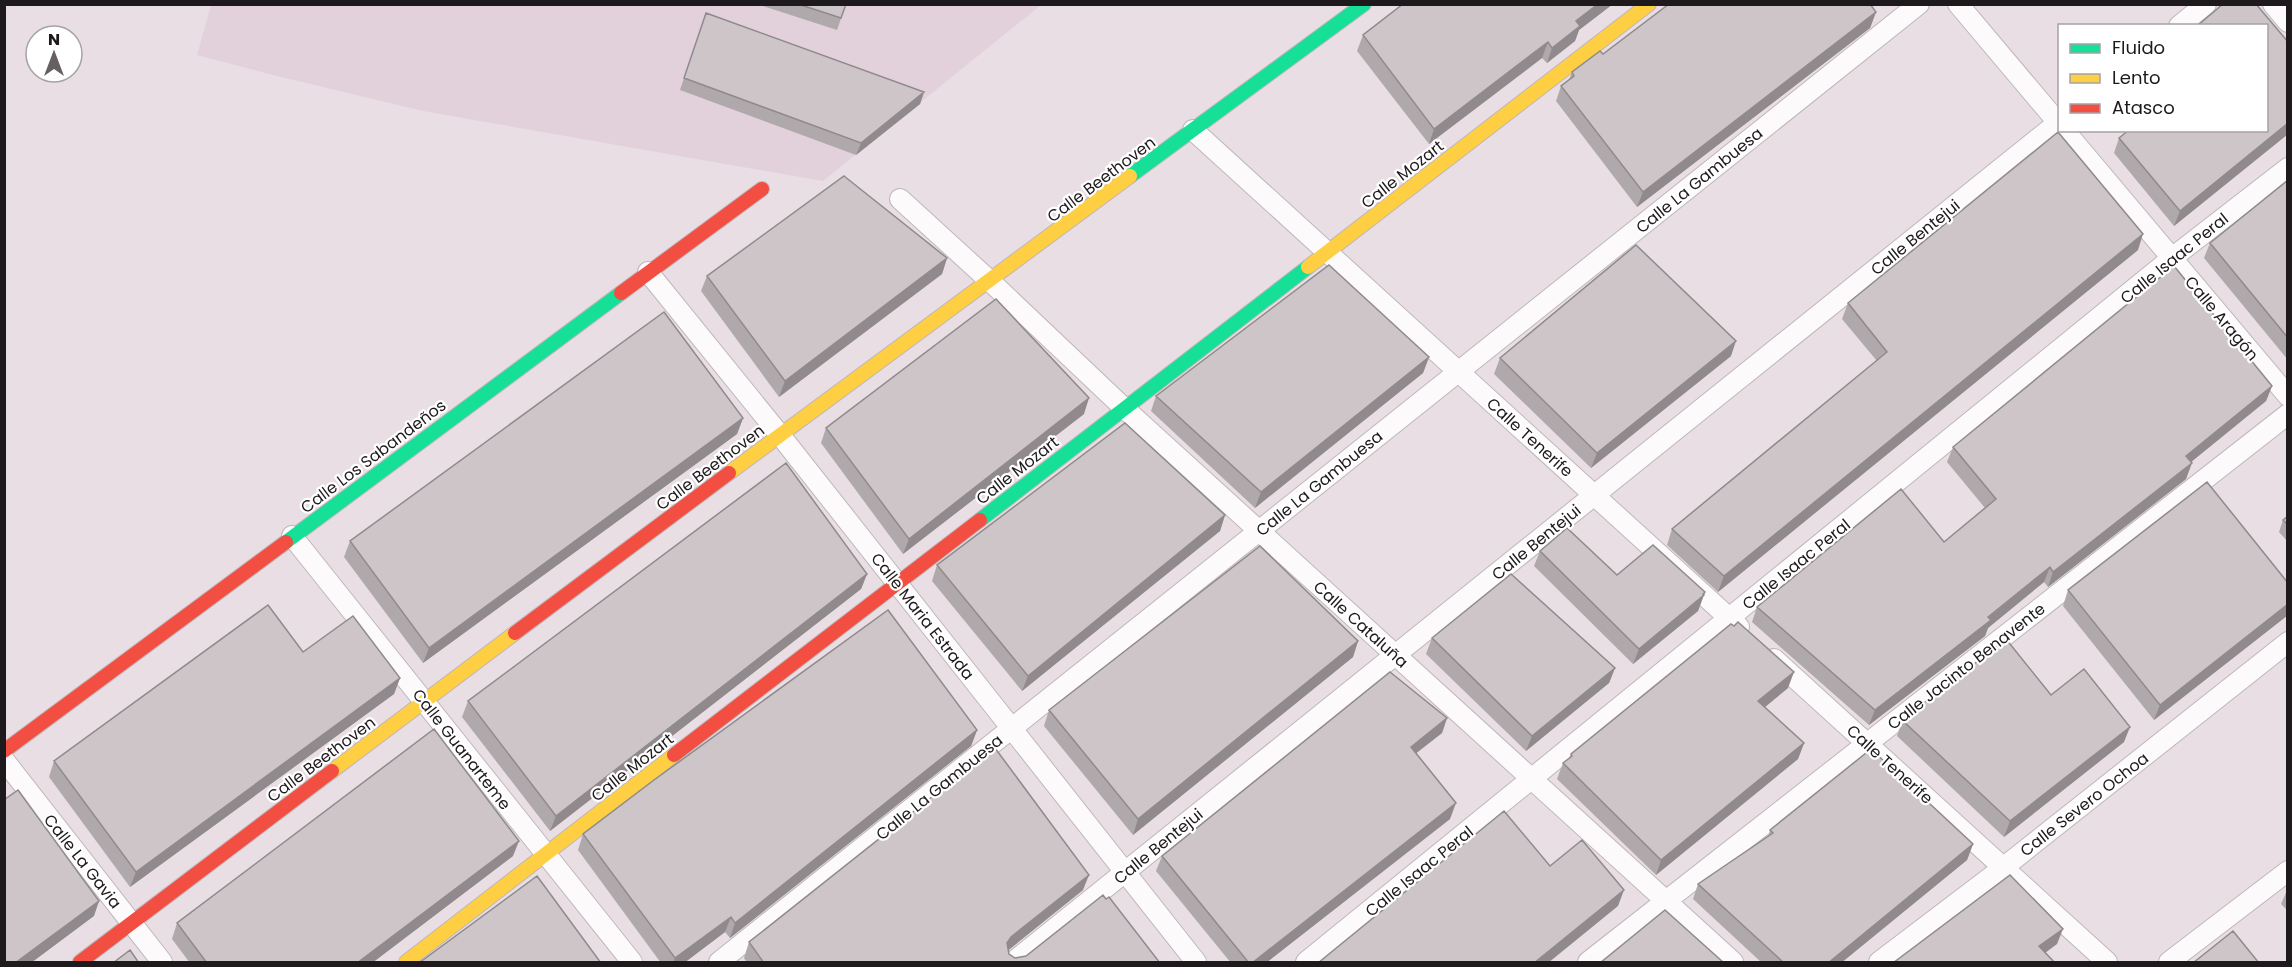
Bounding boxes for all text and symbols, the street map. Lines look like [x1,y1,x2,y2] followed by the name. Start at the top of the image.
[24,24,84,84] north arrow
[2058,24,2268,132] legend
[48,28,60,51] text: N
[2112,35,2165,60] text: Fluido
[2112,65,2161,90] text: Lento
[2112,95,2175,120] text: Atasco
[1631,122,1768,239] street label: Calle La Gambuesa
[1042,131,1160,228] street label: Calle Beethoven
[1356,135,1449,214] street label: Calle Mozart
[1866,194,1965,281] street label: Calle Bentejui
[2115,208,2233,309] street label: Calle Isaac Peral
[2179,271,2264,366] street label: Calle Aragón
[1481,392,1578,482] street label: Calle Tenerife
[296,394,451,519] street label: Calle Los Sabandeños
[651,419,769,516] street label: Calle Beethoven
[1251,425,1388,542] street label: Calle La Gambuesa
[971,431,1064,510] street label: Calle Mozart
[1487,499,1586,586] street label: Calle Bentejui
[1737,514,1855,615] street label: Calle Isaac Peral
[866,548,980,685] street label: Calle Maria Estrada
[1308,576,1413,673] street label: Calle Cataluña
[1883,597,2050,735] street label: Calle Jacinto Benavente
[407,684,516,815] street label: Calle Guanarteme
[262,711,380,808] street label: Calle Beethoven
[1841,719,1938,809] street label: Calle Tenerife
[586,728,679,807] street label: Calle Mozart
[871,729,1008,846] street label: Calle La Gambuesa
[2015,747,2153,862] street label: Calle Severo Ochoa
[1109,803,1208,890] street label: Calle Bentejui
[38,809,127,913] street label: Calle La Gavia
[1360,821,1478,922] street label: Calle Isaac Peral

